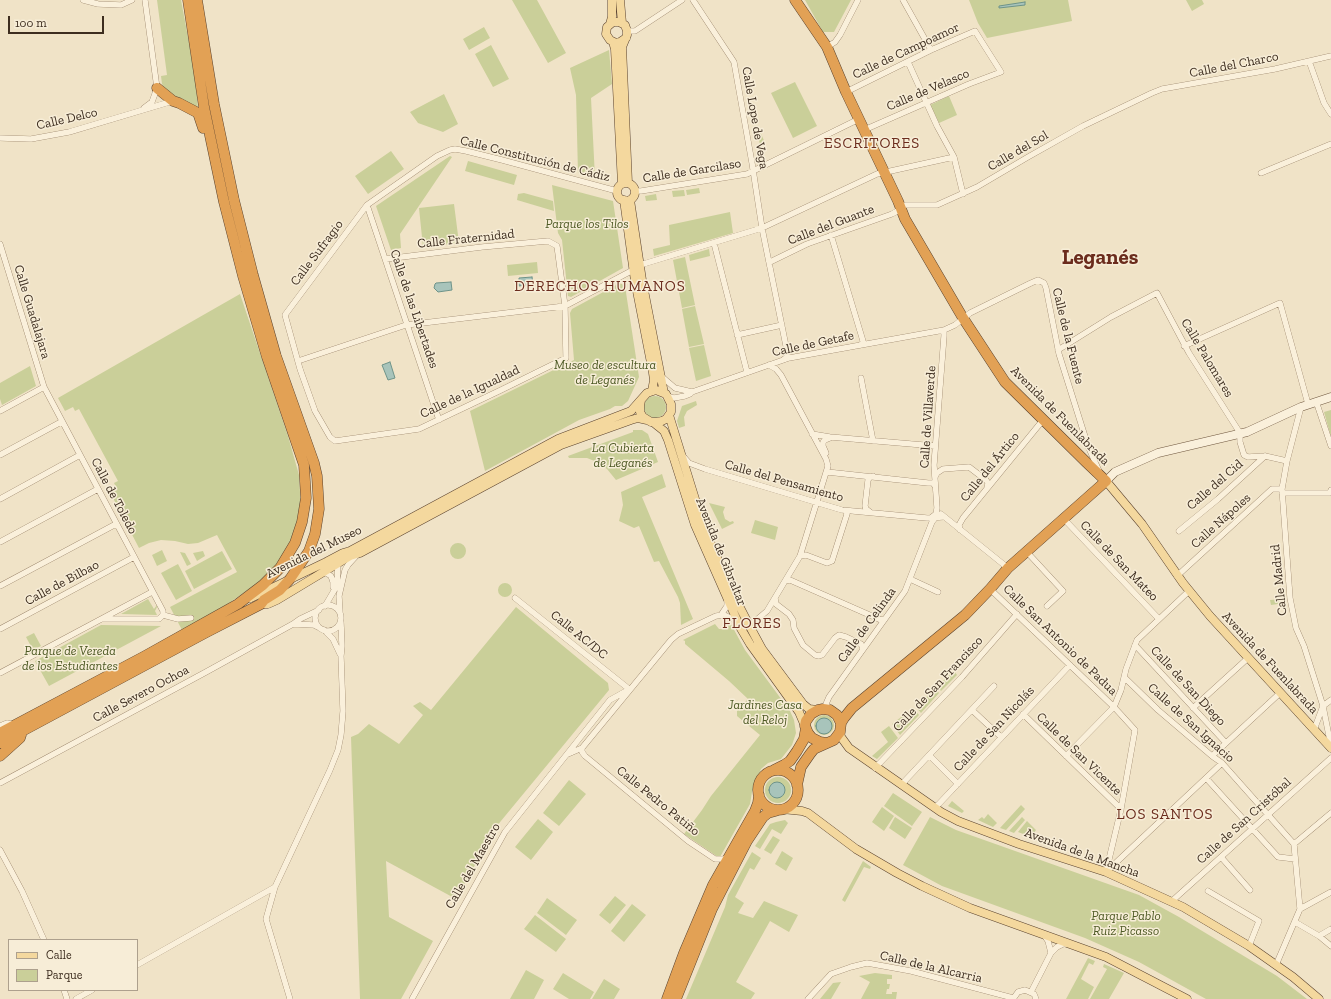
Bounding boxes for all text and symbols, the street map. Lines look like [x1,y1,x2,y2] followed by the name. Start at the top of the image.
[10,8,106,34] scale bar
[15,16,47,30] text: 100 m
[850,19,962,83] street label: Calle de Campoamor
[1188,49,1280,81] street label: Calle del Charco
[738,65,772,171] street label: Calle Lope de Vega
[884,66,972,114] street label: Calle de Velasco
[35,104,99,134] street label: Calle Delco
[985,127,1051,175] street label: Calle del Sol
[458,133,612,185] street label: Calle Constitución de Cádiz
[824,135,920,153] district label: ESCRITORES
[642,156,742,186] street label: Calle de Garcilaso
[786,201,876,249] street label: Calle del Guante
[545,216,629,232] park label: Parque los Tilos
[287,217,347,289] street label: Calle Sufragio
[417,226,515,252] street label: Calle Fraternidad
[1062,245,1138,271] district label: Leganés
[386,248,442,370] street label: Calle de las Libertades
[10,263,54,361] street label: Calle Guadalajara
[514,278,686,296] district label: DERECHOS HUMANOS
[1049,286,1087,386] street label: Calle de la Fuente
[1177,316,1237,400] street label: Calle Palomares
[771,328,855,360] street label: Calle de Getafe
[554,357,656,388] park label: Museo de escultura de Leganés
[418,362,522,422] street label: Calle de la Igualdad
[1007,363,1113,469] street label: Avenida de Fuenlabrada
[917,365,939,469] street label: Calle de Villaverde
[957,429,1023,505] street label: Calle del Ártico
[592,440,654,471] park label: La Cubierta de Leganés
[87,455,141,537] street label: Calle de Toledo
[1184,456,1246,514] street label: Calle del Cid
[723,457,845,505] street label: Calle del Pensamiento
[1188,490,1254,552] street label: Calle Nápoles
[692,496,750,608] street label: Avenida de Gibraltar
[1077,518,1161,604] street label: Calle de San Mateo
[264,522,364,582] street label: Avenida del Museo
[1267,544,1291,616] street label: Calle Madrid
[22,557,102,609] street label: Calle de Bilbao
[1000,581,1120,699] street label: Calle San Antonio de Padua
[834,584,900,666] street label: Calle de Celinda
[547,607,611,663] street label: Calle AC/DC
[1219,609,1321,717] street label: Avenida de Fuenlabrada
[722,615,782,633] district label: FLORES
[890,633,986,735] street label: Calle de San Francisco
[22,643,118,674] park label: Parque de Vereda de los Estudiantes
[1147,643,1229,729] street label: Calle de San Diego
[90,662,192,726] street label: Calle Severo Ochoa
[1144,680,1238,766] street label: Calle de San Ignacio
[950,683,1038,775] street label: Calle de San Nicolás
[728,697,802,728] park label: Jardines Casa del Reloj
[1033,709,1125,799] street label: Calle de San Vicente
[613,763,703,839] street label: Calle Pedro Patiño
[1194,774,1294,868] street label: Calle de San Cristóbal
[1116,806,1214,824] district label: LOS SANTOS
[442,820,504,912] street label: Calle del Maestro
[1022,825,1142,881] street label: Avenida de la Mancha
[1091,908,1161,939] park label: Parque Pablo Ruiz Picasso
[8,939,138,991] legend
[46,948,72,962] text: Calle
[878,948,984,986] street label: Calle de la Alcarria
[46,968,82,982] text: Parque

